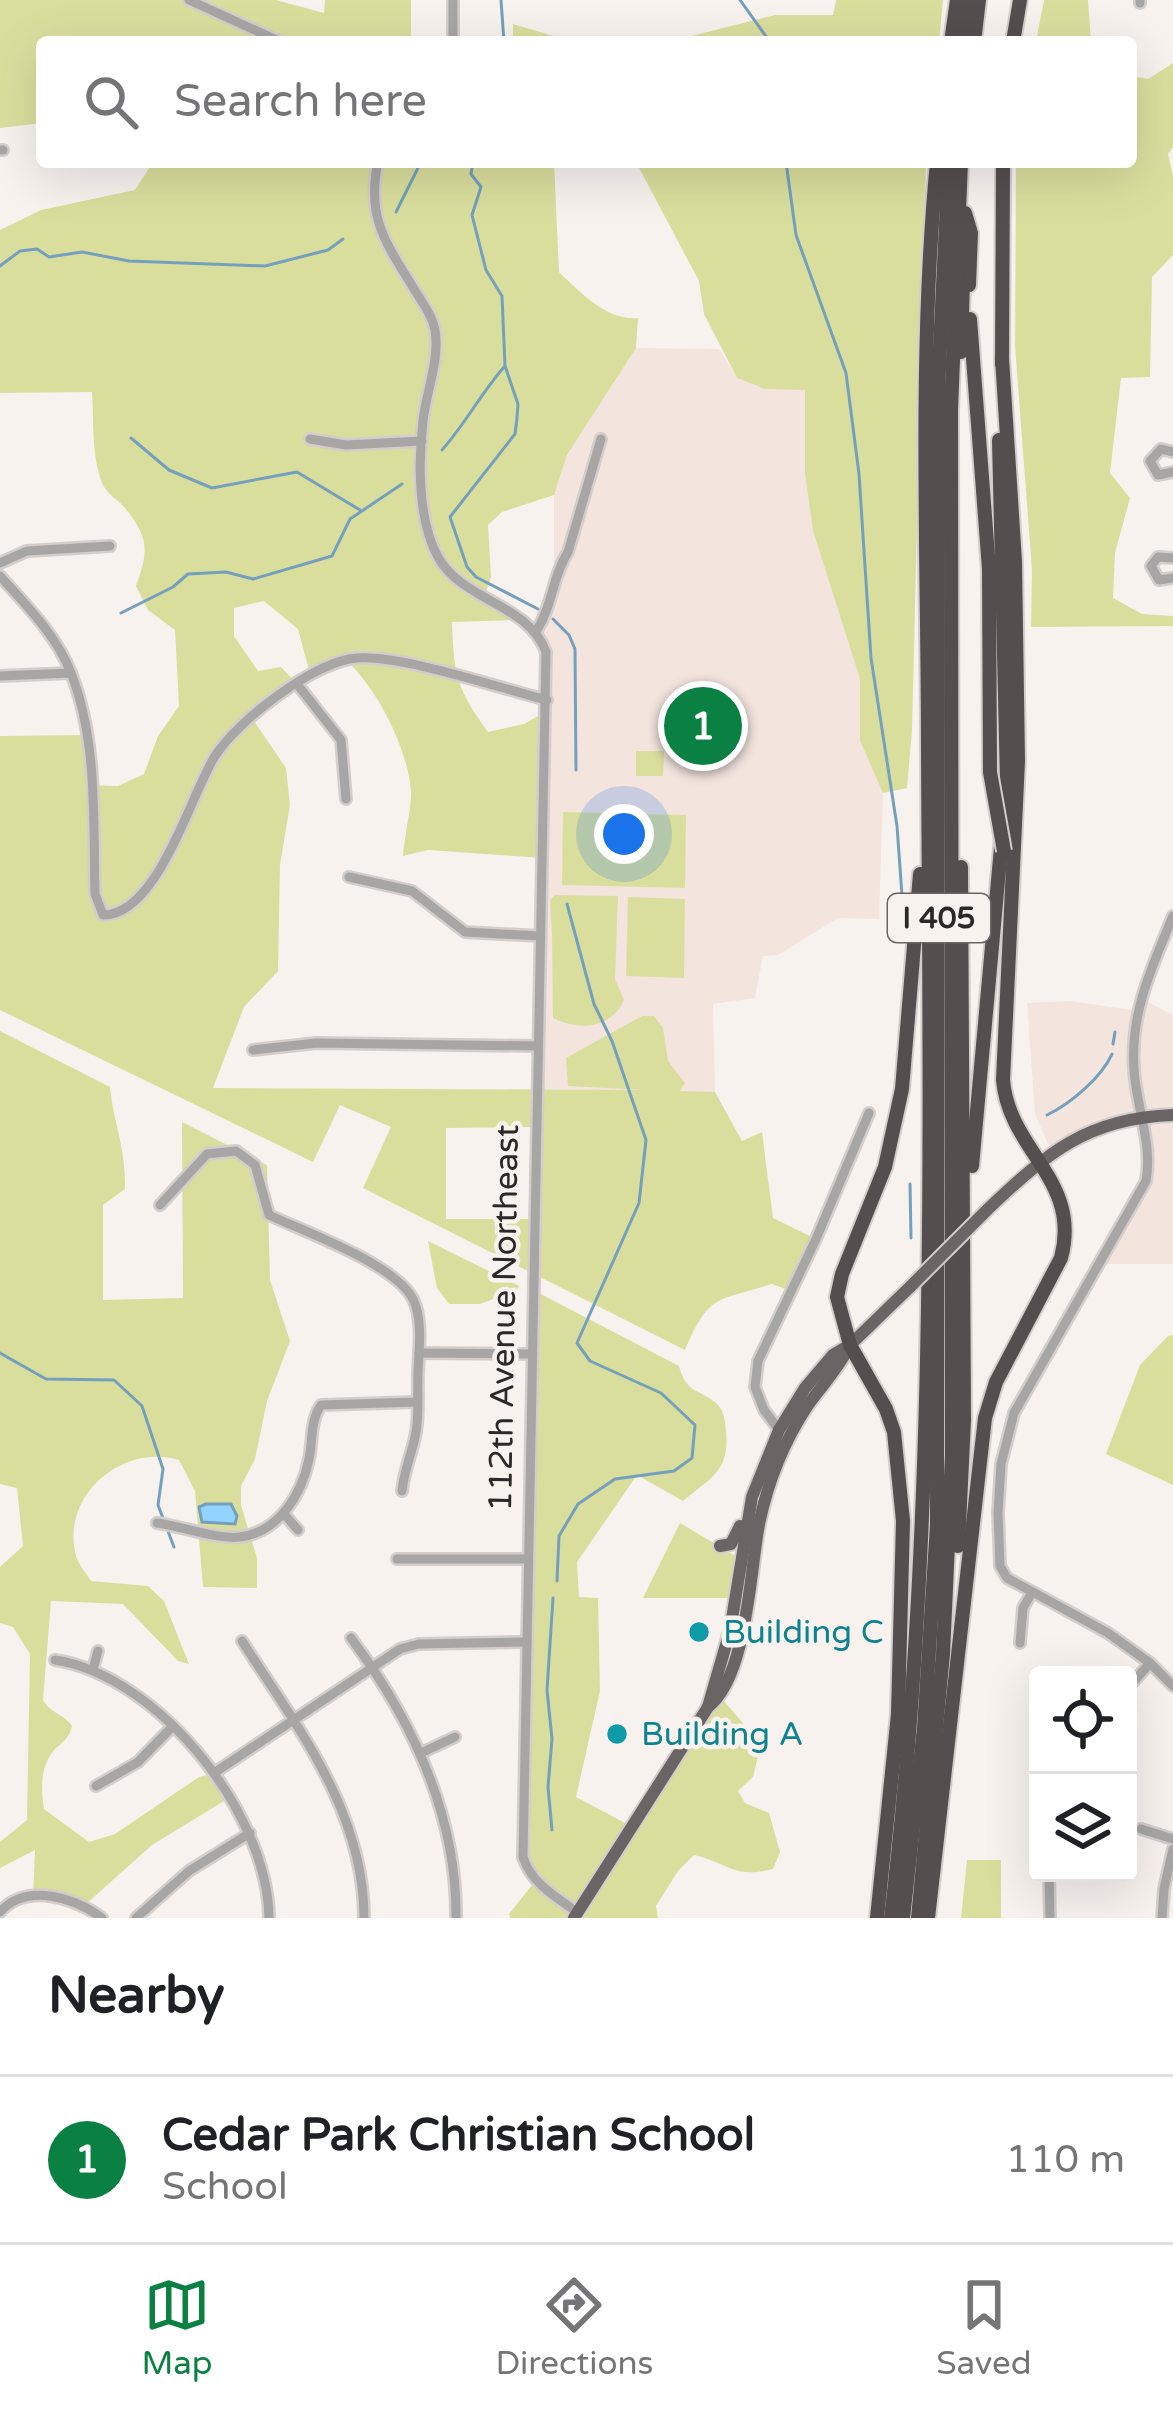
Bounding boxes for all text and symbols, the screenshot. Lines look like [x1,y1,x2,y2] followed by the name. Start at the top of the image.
[36,36,1137,168] search box
[78,69,144,135] icon: search
[174,75,427,129] text: Search here
[664,681,742,771] pin: 1
[594,804,654,864] your location
[888,894,990,942] road number: I 405
[481,1124,527,1512] street label: 112th Avenue Northeast
[723,1613,884,1652] place label: Building C
[686,1619,712,1645] marker: Building C
[1029,1666,1137,1882] map controls
[1029,1666,1137,1774] button: locate
[641,1715,803,1754] place label: Building A
[604,1721,630,1747] marker: Building A
[1029,1774,1137,1882] button: layers
[48,1965,225,2027] text: Nearby
[162,2109,755,2163] text: Cedar Park Christian School
[75,2136,99,2183] text: 1
[1006,2136,1125,2183] text: 110 m
[162,2163,288,2210] text: School
[141,2272,213,2383] tab: Map
[495,2272,653,2383] tab: Directions
[936,2272,1032,2383] tab: Saved

